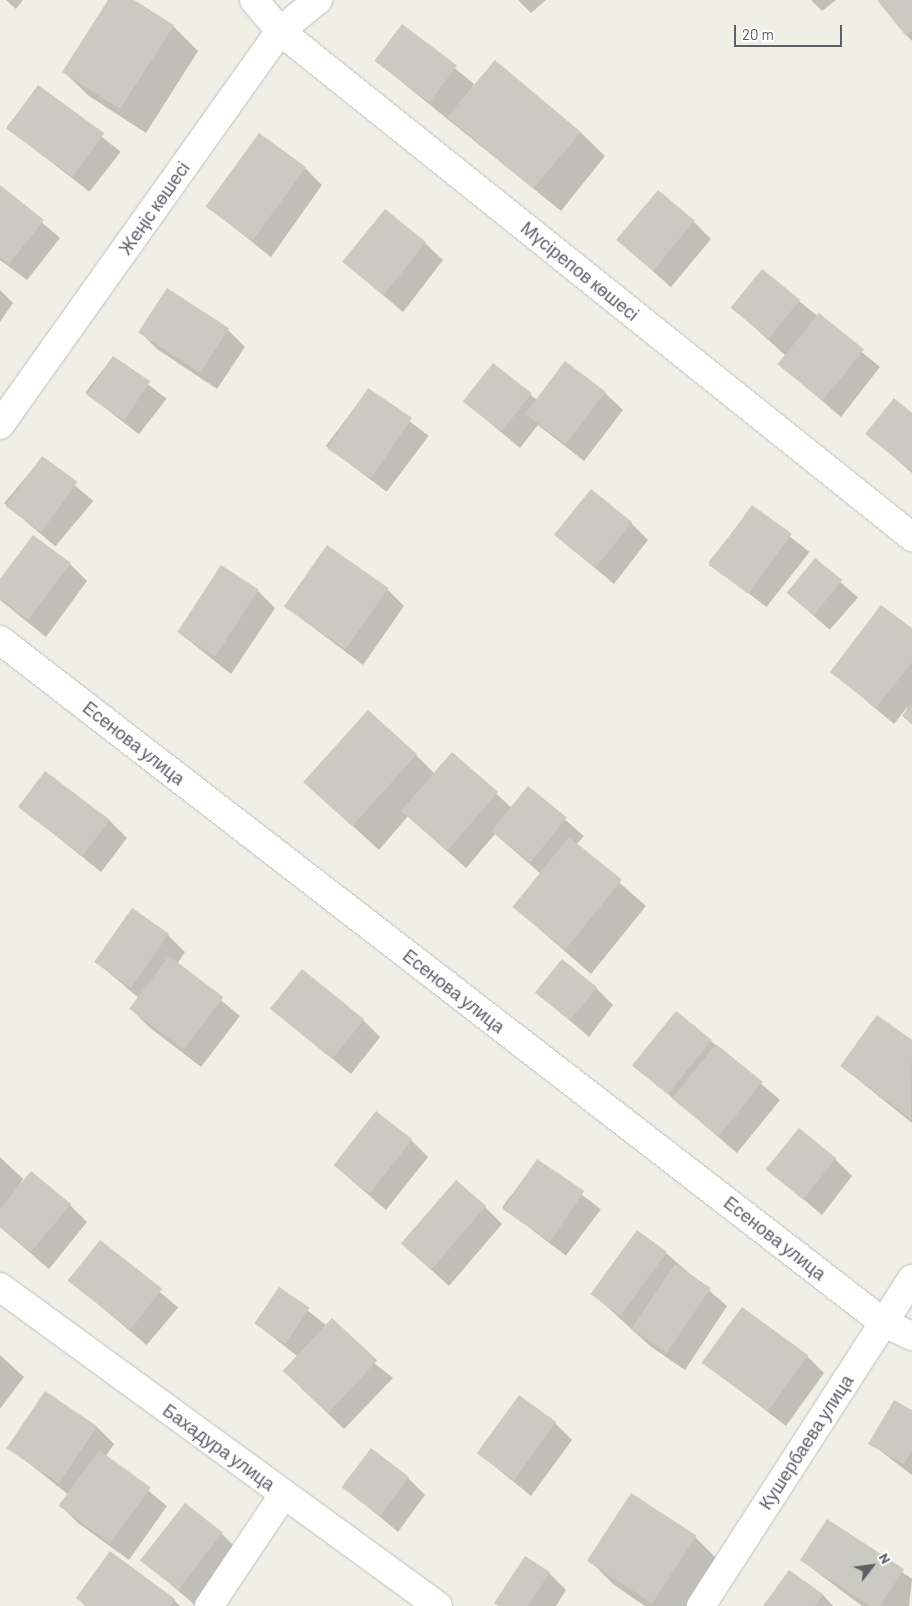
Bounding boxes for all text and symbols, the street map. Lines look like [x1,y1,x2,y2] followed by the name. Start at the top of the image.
[737,15,844,47] scale bar
[742,25,774,43] text: 20 m
[114,157,194,259] street label: Жеңіс көшесі
[517,217,643,325] street label: Мүсірепов көшесі
[79,697,189,789] street label: Есенова улица
[399,945,509,1037] street label: Есенова улица
[720,1192,830,1284] street label: Есенова улица
[754,1371,858,1513] street label: Кушербаева улица
[159,1399,279,1495] street label: Бахадура улица
[847,1541,897,1591] north arrow
[876,1550,895,1567] text: N

